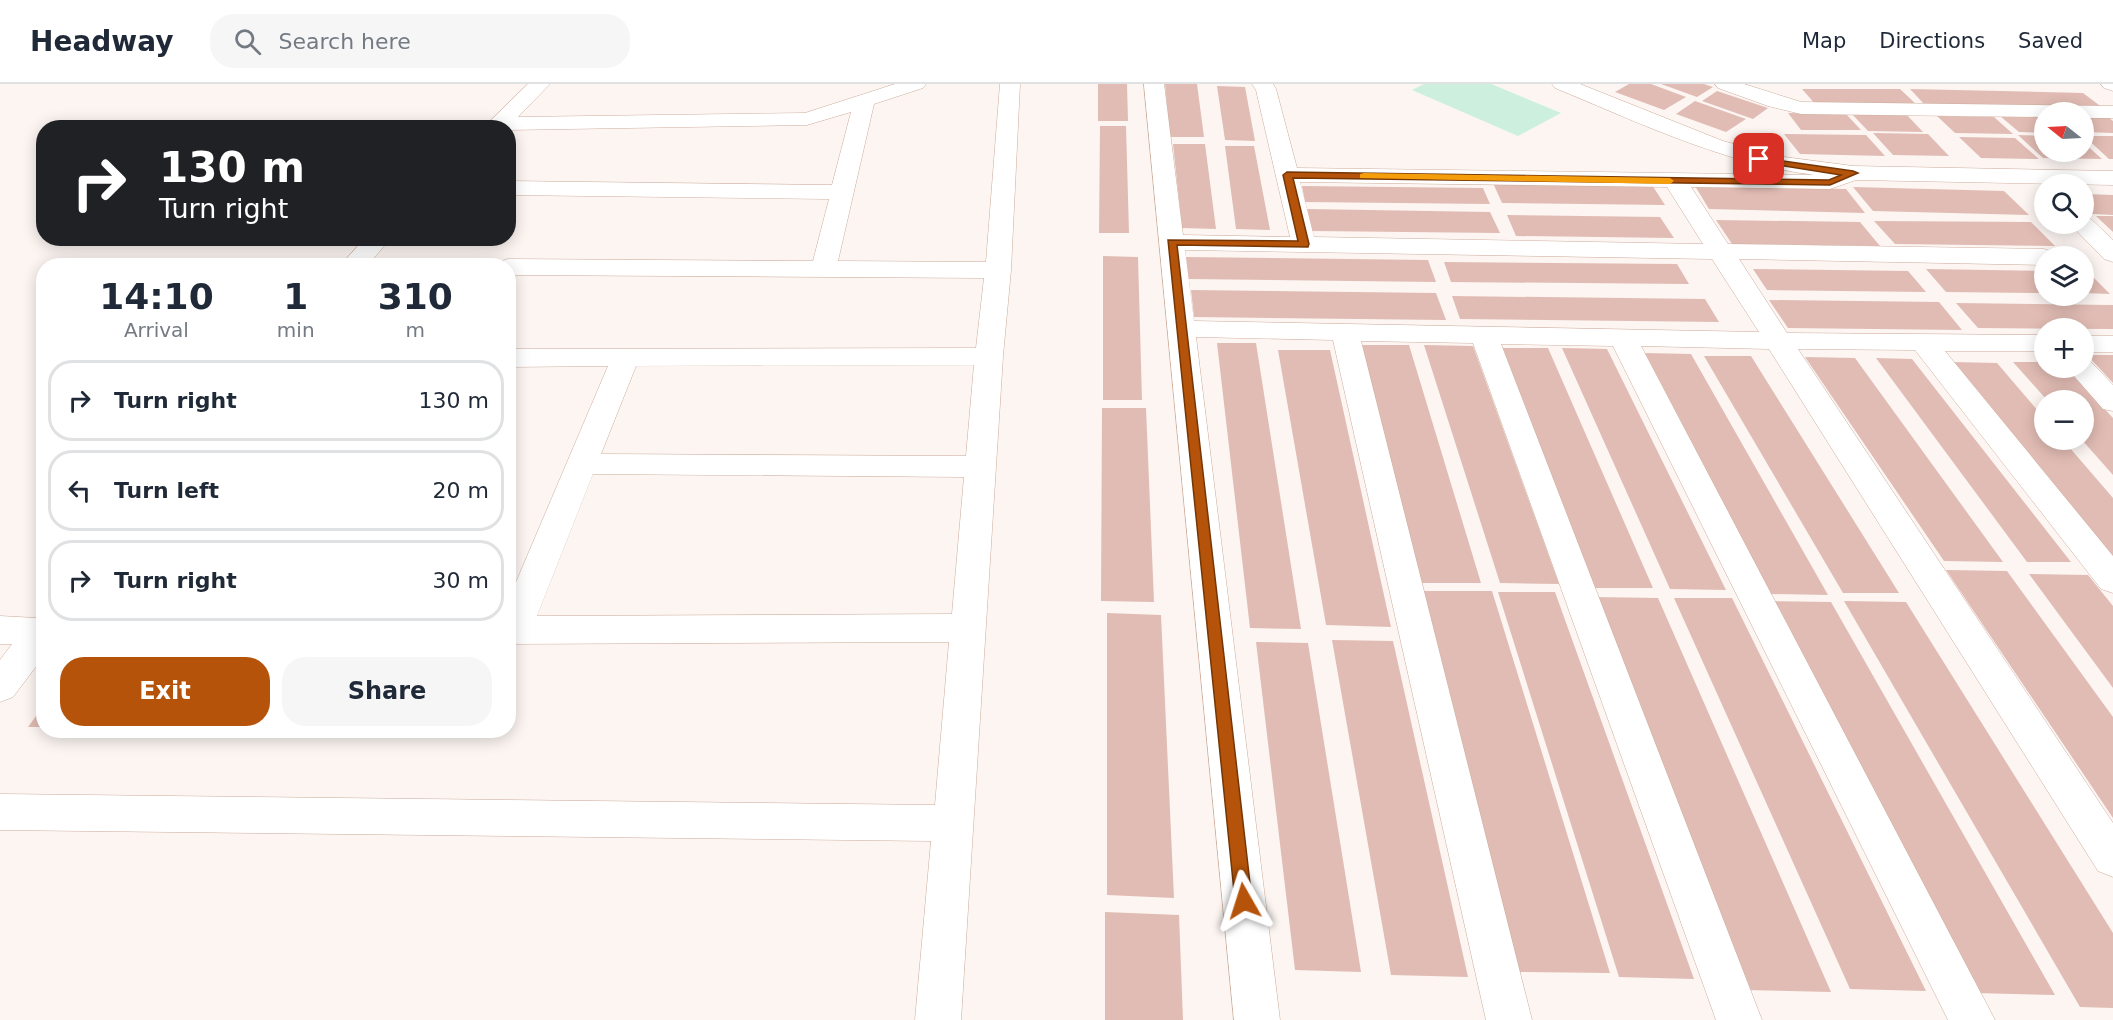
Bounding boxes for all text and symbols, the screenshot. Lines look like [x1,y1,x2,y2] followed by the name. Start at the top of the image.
[210,14,630,68] search box
[30,25,174,58] text: Headway
[231,25,264,58] icon: search
[279,29,411,54] text: Search here
[1802,29,1846,53] text: Map
[1879,29,1985,53] text: Directions
[2018,29,2083,53] text: Saved
[2034,102,2094,162] north arrow
[2034,102,2094,450] map controls
[1733,133,1784,184] pin
[1742,142,1775,175] icon: arrive
[159,143,305,192] text: 130 m
[60,144,138,222] icon: right
[2034,174,2094,234] button: search
[159,193,288,224] text: Turn right
[2034,246,2094,306] button: layers
[99,276,214,317] text: 14:10
[283,276,308,317] text: 1
[378,276,453,317] text: 310
[124,318,189,342] text: Arrival
[277,318,315,342] text: min
[406,318,425,342] text: m
[2034,318,2094,378] button: +
[63,384,96,417] icon: right
[114,388,237,413] text: Turn right
[419,388,489,413] text: 130 m
[2034,390,2094,450] button: −
[63,474,96,507] icon: left
[114,478,219,503] text: Turn left
[433,478,489,503] text: 20 m
[63,564,96,597] icon: right
[114,568,237,593] text: Turn right
[433,568,489,593] text: 30 m
[60,657,270,726] button: Exit
[282,657,492,726] button: Share
[1212,869,1276,933] position arrow

